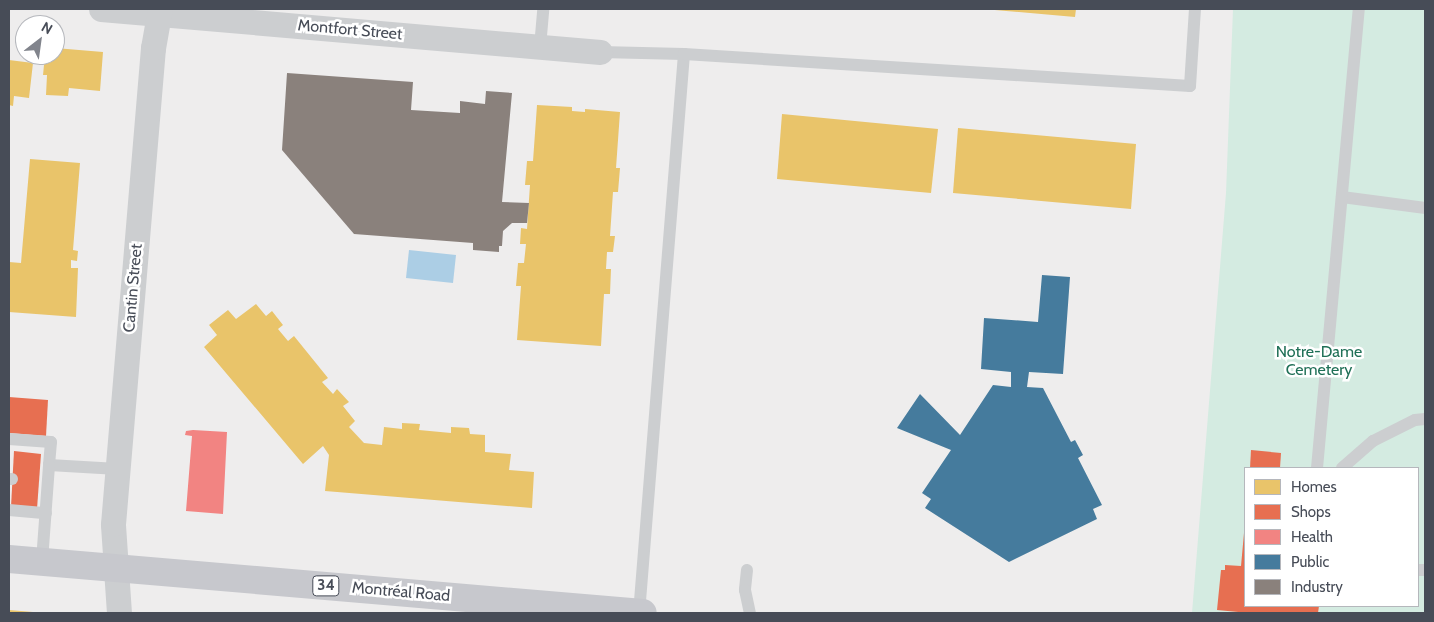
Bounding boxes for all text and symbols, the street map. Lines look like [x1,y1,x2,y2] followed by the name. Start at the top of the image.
[15,15,65,65] north arrow
[297,16,403,44] street label: Montfort Street
[38,18,56,38] text: N
[120,243,146,333] street label: Cantin Street
[1276,342,1362,380] park label: Notre-Dame Cemetery
[1244,467,1419,607] legend
[1291,478,1337,496] text: Homes
[1291,503,1331,521] text: Shops
[1291,528,1333,546] text: Health
[1291,553,1329,571] text: Public
[312,574,340,598] road number: 34
[351,578,451,606] street label: Montréal Road
[1291,578,1343,596] text: Industry

